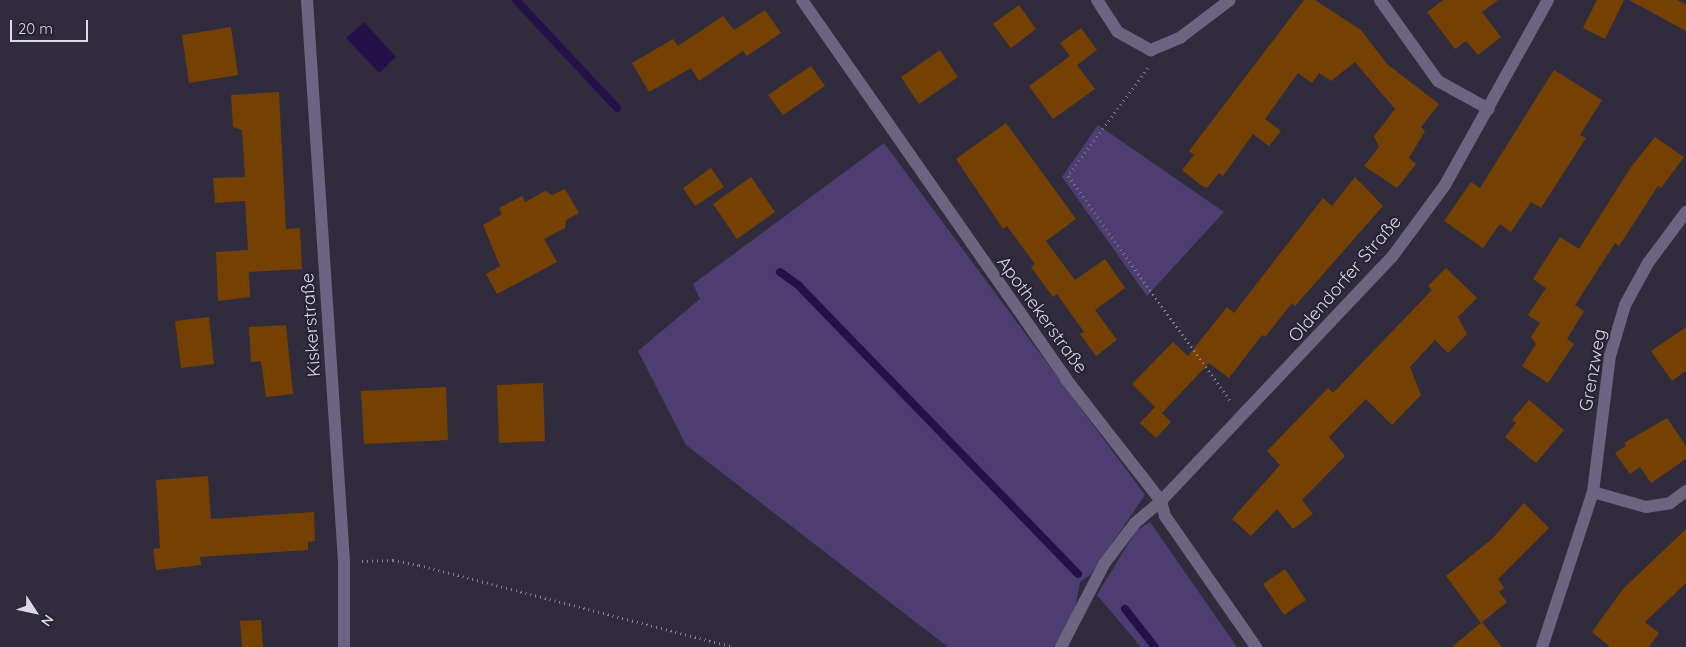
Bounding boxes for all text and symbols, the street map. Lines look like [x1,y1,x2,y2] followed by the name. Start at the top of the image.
[12,10,90,42] scale bar
[18,19,53,38] text: 20 m
[1284,211,1406,347] street label: Oldendorfer Straße
[992,252,1092,378] street label: Apothekerstraße
[297,272,325,378] street label: Kiskerstraße
[1575,327,1611,413] street label: Grenzweg
[10,587,60,637] north arrow
[37,611,58,630] text: N

